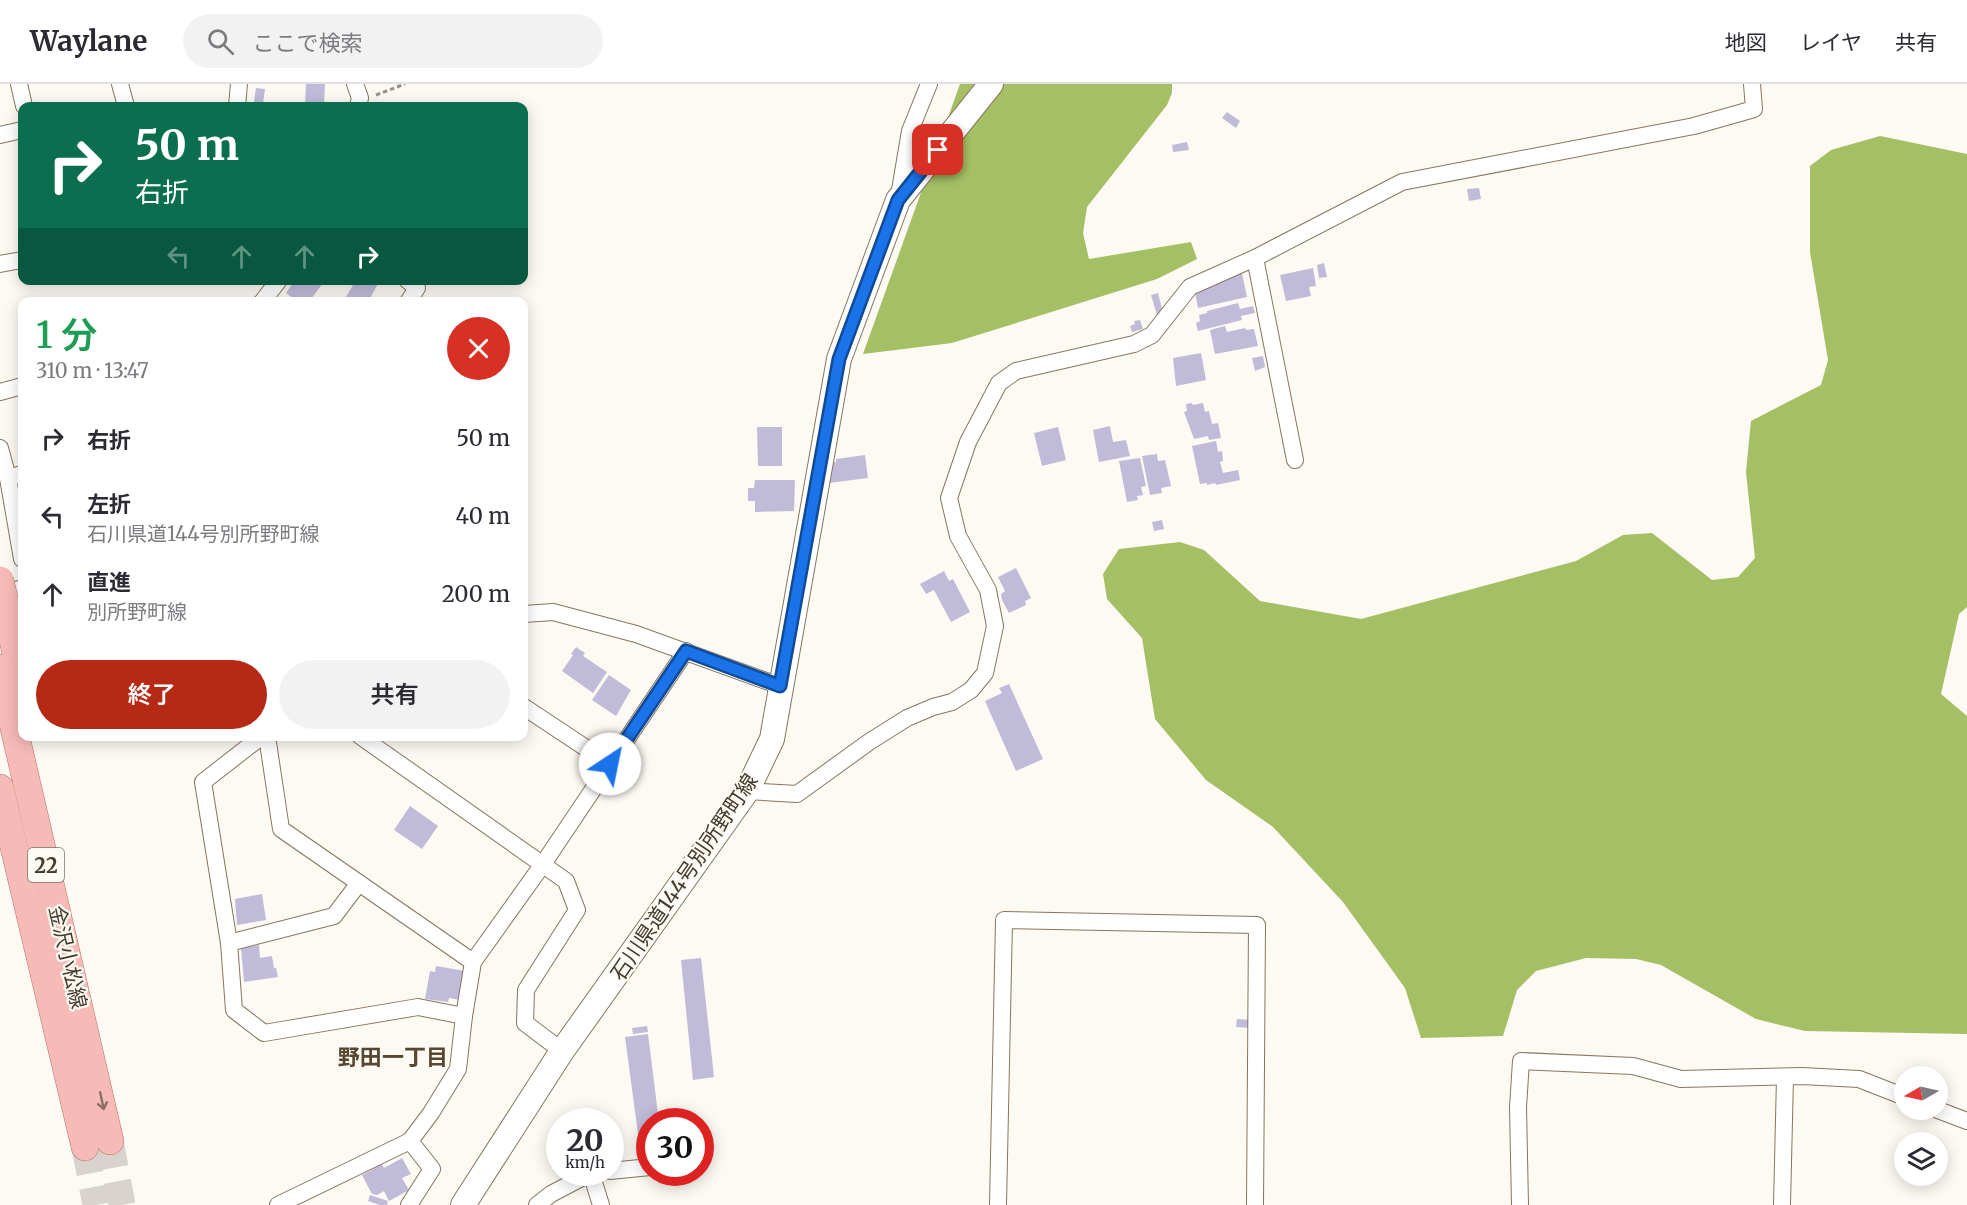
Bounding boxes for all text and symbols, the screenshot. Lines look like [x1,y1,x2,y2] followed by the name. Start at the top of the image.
[183,14,603,68] search box
[30,23,147,59] text: Waylane
[204,25,237,58] icon: search
[252,29,362,57] text: ここで検索
[1725,29,1767,56] text: 地図
[1800,29,1862,56] text: レイヤ
[1895,29,1937,56] text: 共有
[135,119,239,171] text: 50 m
[912,124,963,175] pin
[36,126,114,204] icon: right
[921,133,954,166] icon: arrive
[135,175,189,209] text: 右折
[162,240,195,273] icon: left
[225,240,258,273] icon: ahead
[288,240,321,273] icon: ahead
[351,240,384,273] icon: right
[36,313,97,358] text: 1 分
[447,317,510,380] button: close
[36,358,149,383] text: 310 m · 13:47
[36,422,69,455] icon: right
[456,424,510,452] text: 50 m
[87,426,131,454] text: 右折
[87,490,131,518] text: 左折
[36,500,69,533] icon: left
[455,502,510,530] text: 40 m
[87,521,320,546] text: 石川県道144号別所野町線
[87,568,131,596] text: 直進
[36,578,69,611] icon: ahead
[442,580,510,608] text: 200 m
[87,599,187,624] text: 別所野町線
[36,660,267,729] button: 終了
[279,660,510,729] button: 共有
[578,732,642,796] position arrow
[605,768,763,986] street label: 石川県道144号別所野町線
[28,848,64,882] road number: 22
[43,903,93,1011] street label: 金沢小松線
[338,1043,448,1071] district label: 野田一丁目
[1894,1066,1948,1120] north arrow
[1894,1066,1948,1186] map controls
[97,1091,108,1110] one-way arrow
[636,1108,714,1186] speed limit sign: 30
[566,1121,604,1159] text: 20
[1894,1132,1948,1186] button: layers
[565,1153,605,1172] text: km/h

